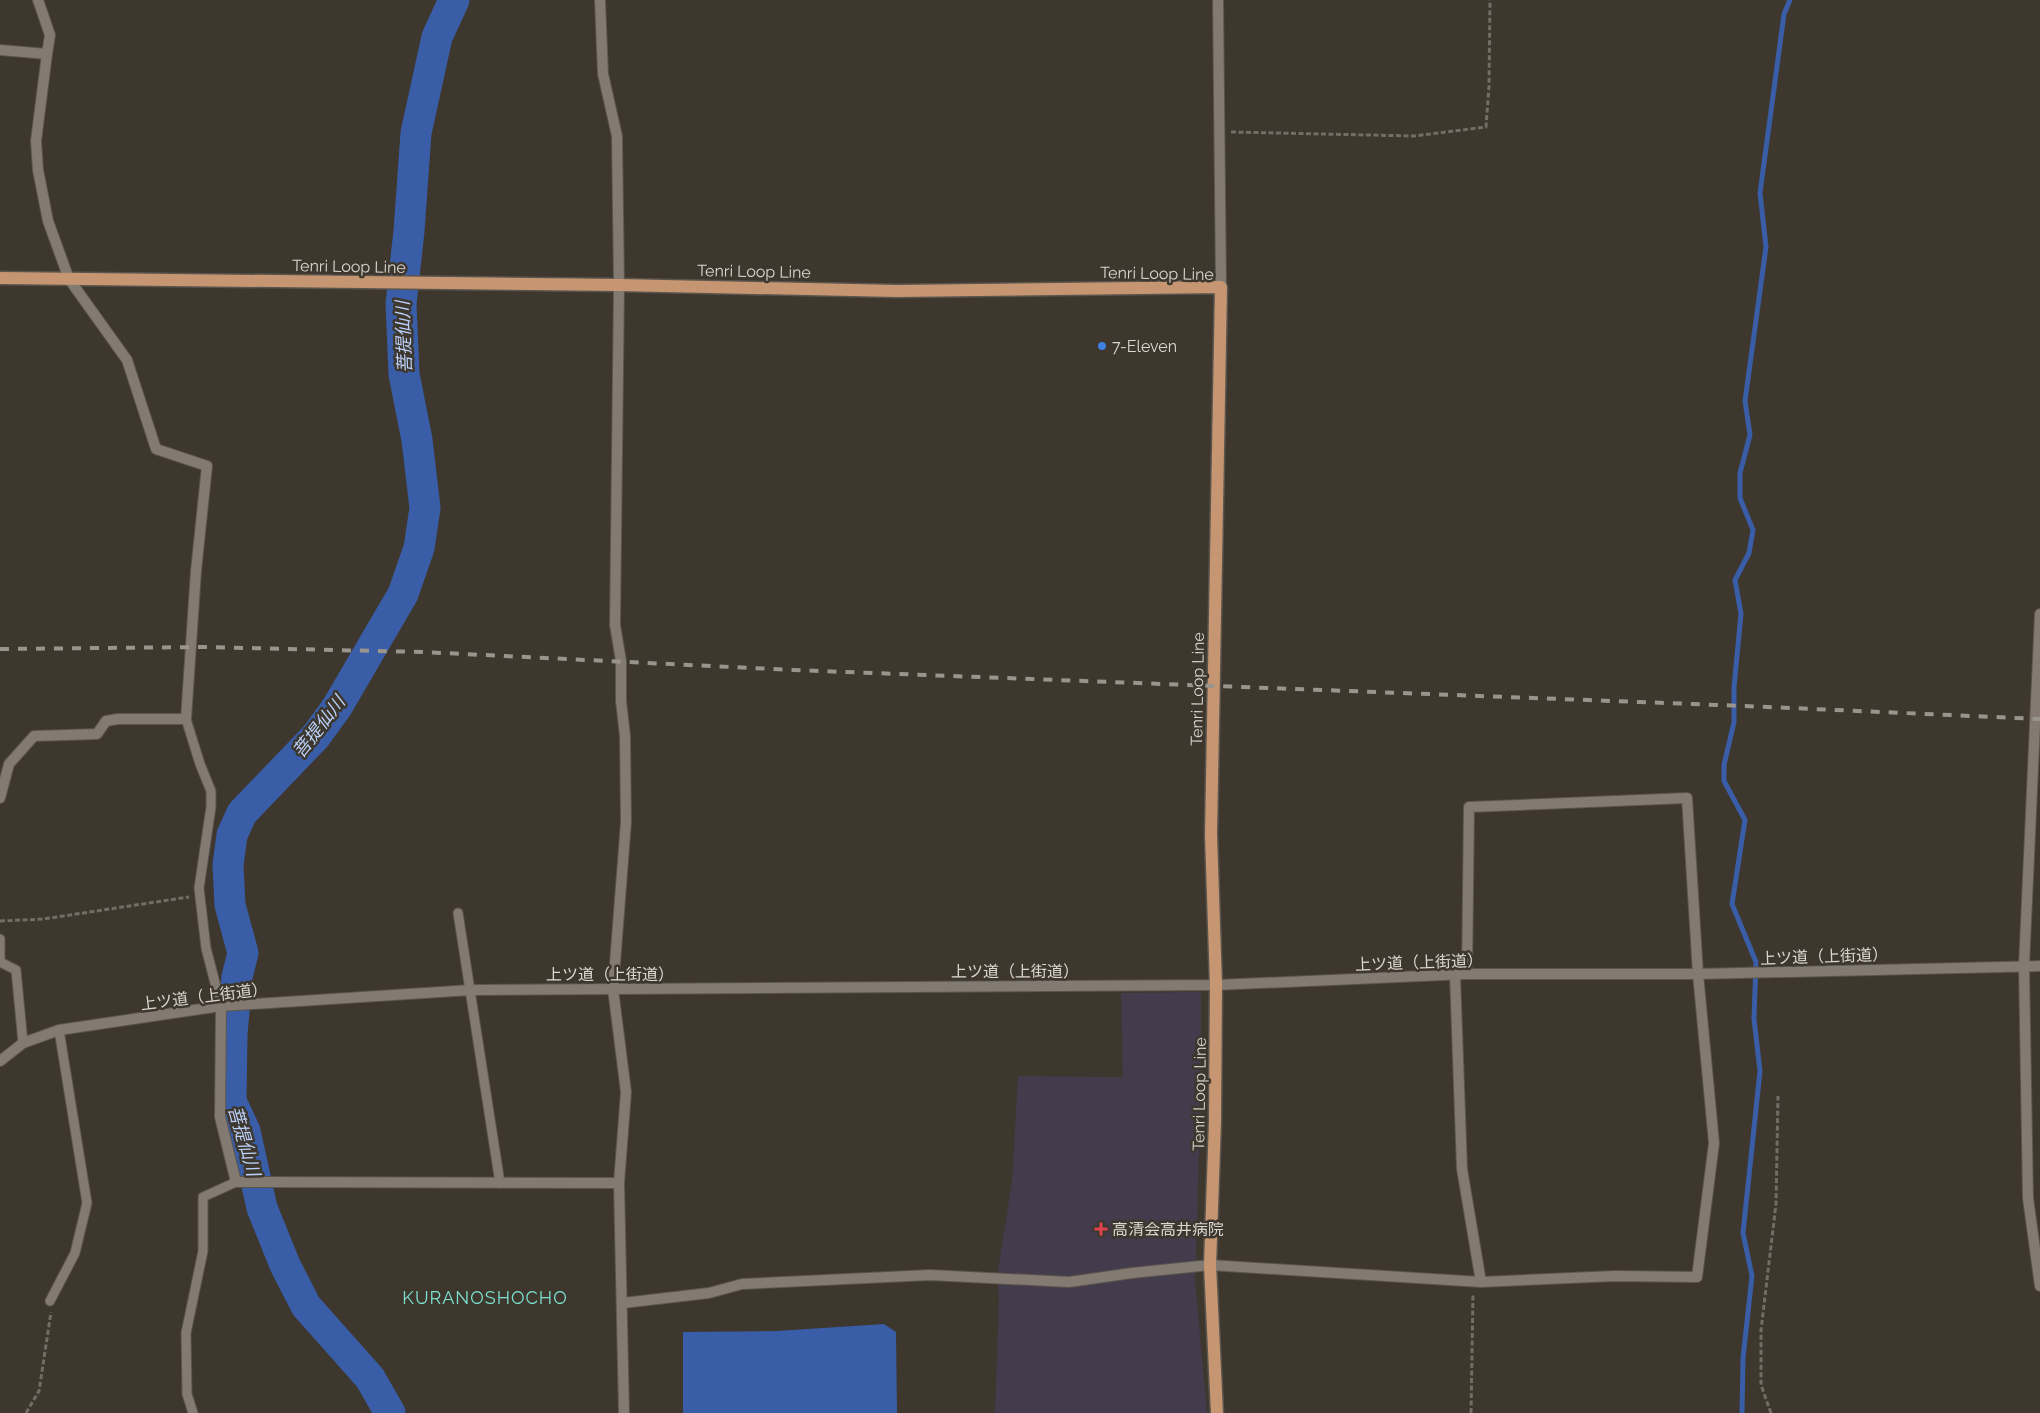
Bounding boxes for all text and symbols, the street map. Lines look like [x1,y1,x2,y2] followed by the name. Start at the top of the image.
[292,256,406,277] street label: Tenri Loop Line
[697,261,811,282] street label: Tenri Loop Line
[1100,263,1214,284] street label: Tenri Loop Line
[392,299,415,373] water label: 菩提仙川
[1112,337,1177,356] place label: 7-Eleven
[1096,340,1108,352] marker: 7-Eleven
[1187,632,1208,746] street label: Tenri Loop Line
[288,690,350,762] water label: 菩提仙川
[1760,945,1888,968] street label: 上ツ道（上街道）
[1355,951,1483,974] street label: 上ツ道（上街道）
[951,962,1079,981] street label: 上ツ道（上街道）
[546,965,674,984] street label: 上ツ道（上街道）
[139,979,269,1014] street label: 上ツ道（上街道）
[1189,1037,1210,1151] street label: Tenri Loop Line
[224,1103,265,1180] water label: 菩提仙川
[1112,1220,1224,1239] place label: 高清会高井病院
[1094,1222,1108,1236] marker: 高清会高井病院
[402,1287,568,1308] district label: KURANOSHOCHO

